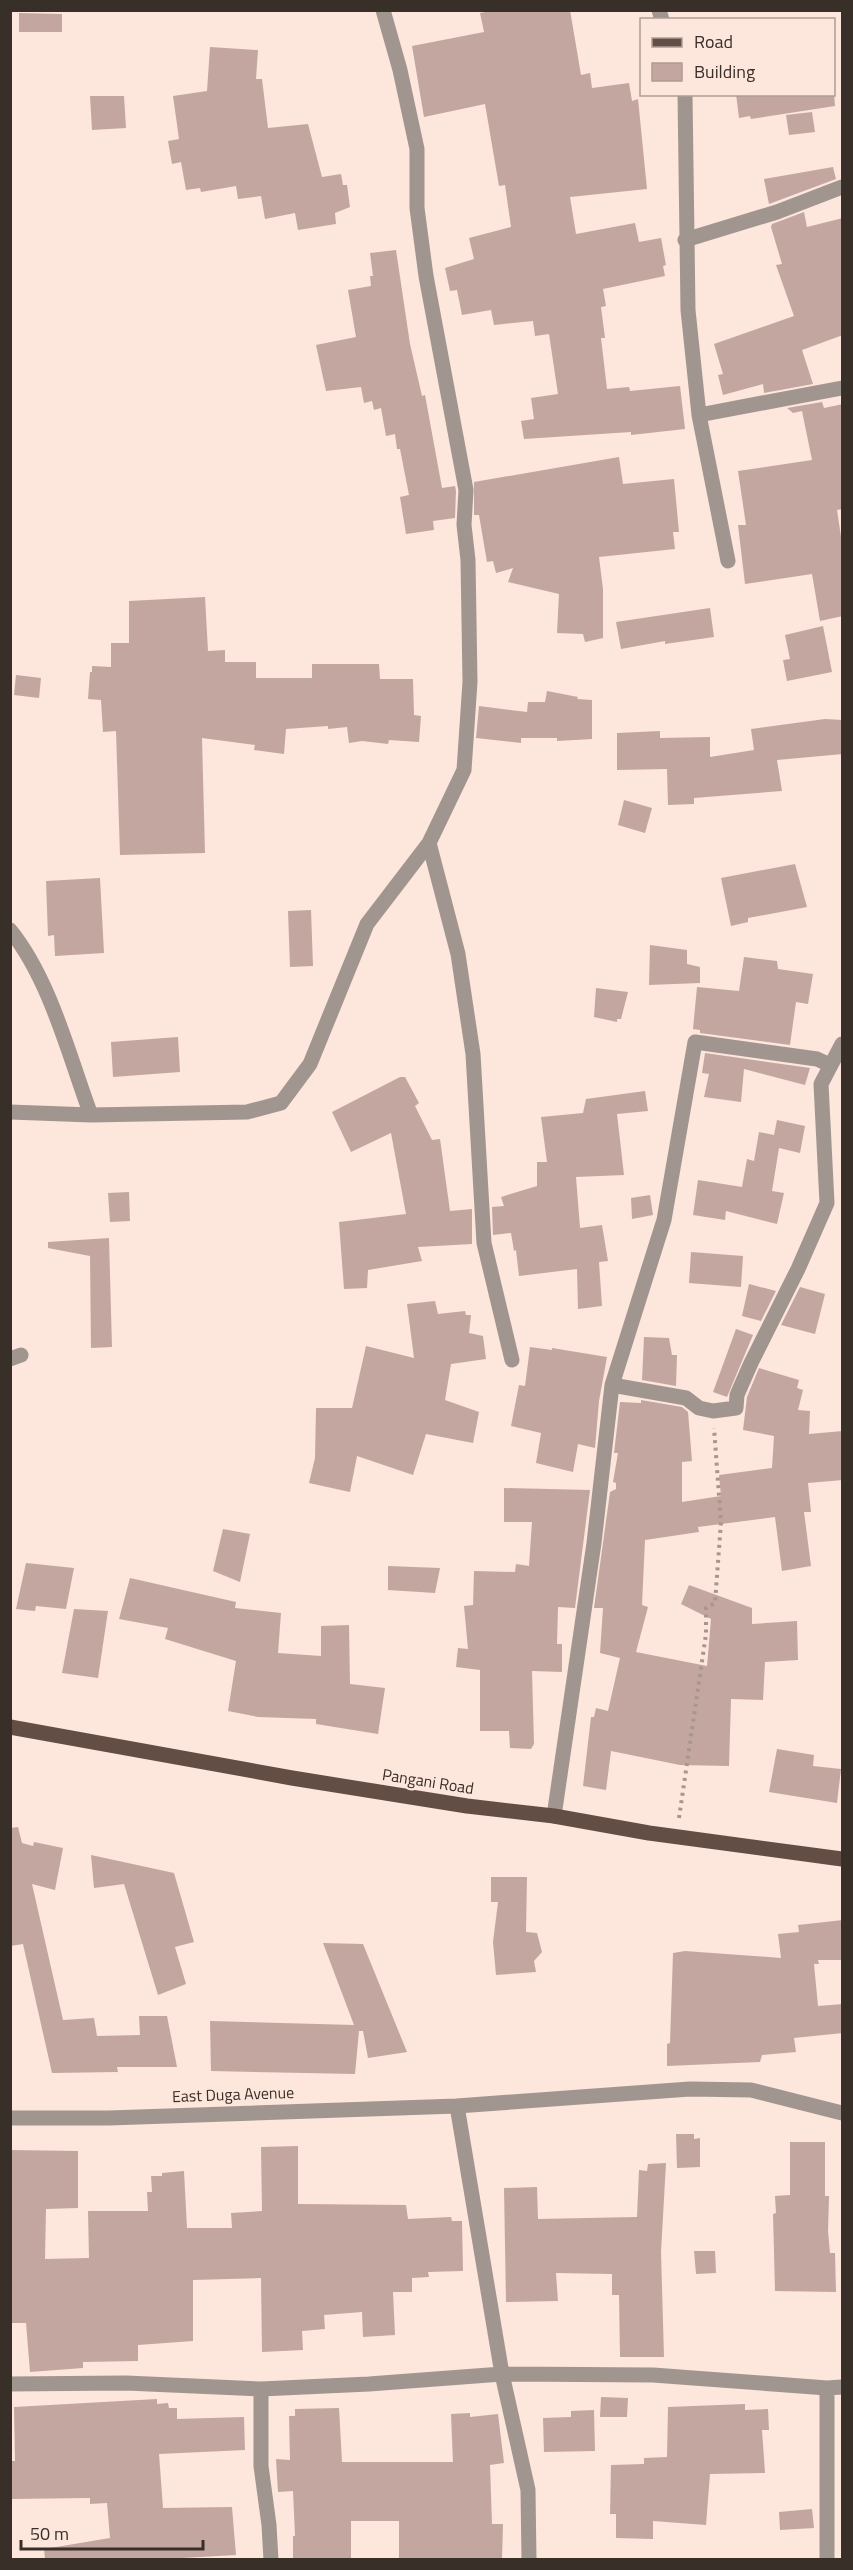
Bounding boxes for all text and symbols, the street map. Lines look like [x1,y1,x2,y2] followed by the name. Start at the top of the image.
[640,18,835,96] legend
[694,28,733,55] text: Road
[694,58,755,85] text: Building
[380,1762,476,1800] street label: Pangani Road
[172,2080,294,2108] street label: East Duga Avenue
[21,2513,202,2551] scale bar
[30,2520,69,2547] text: 50 m

